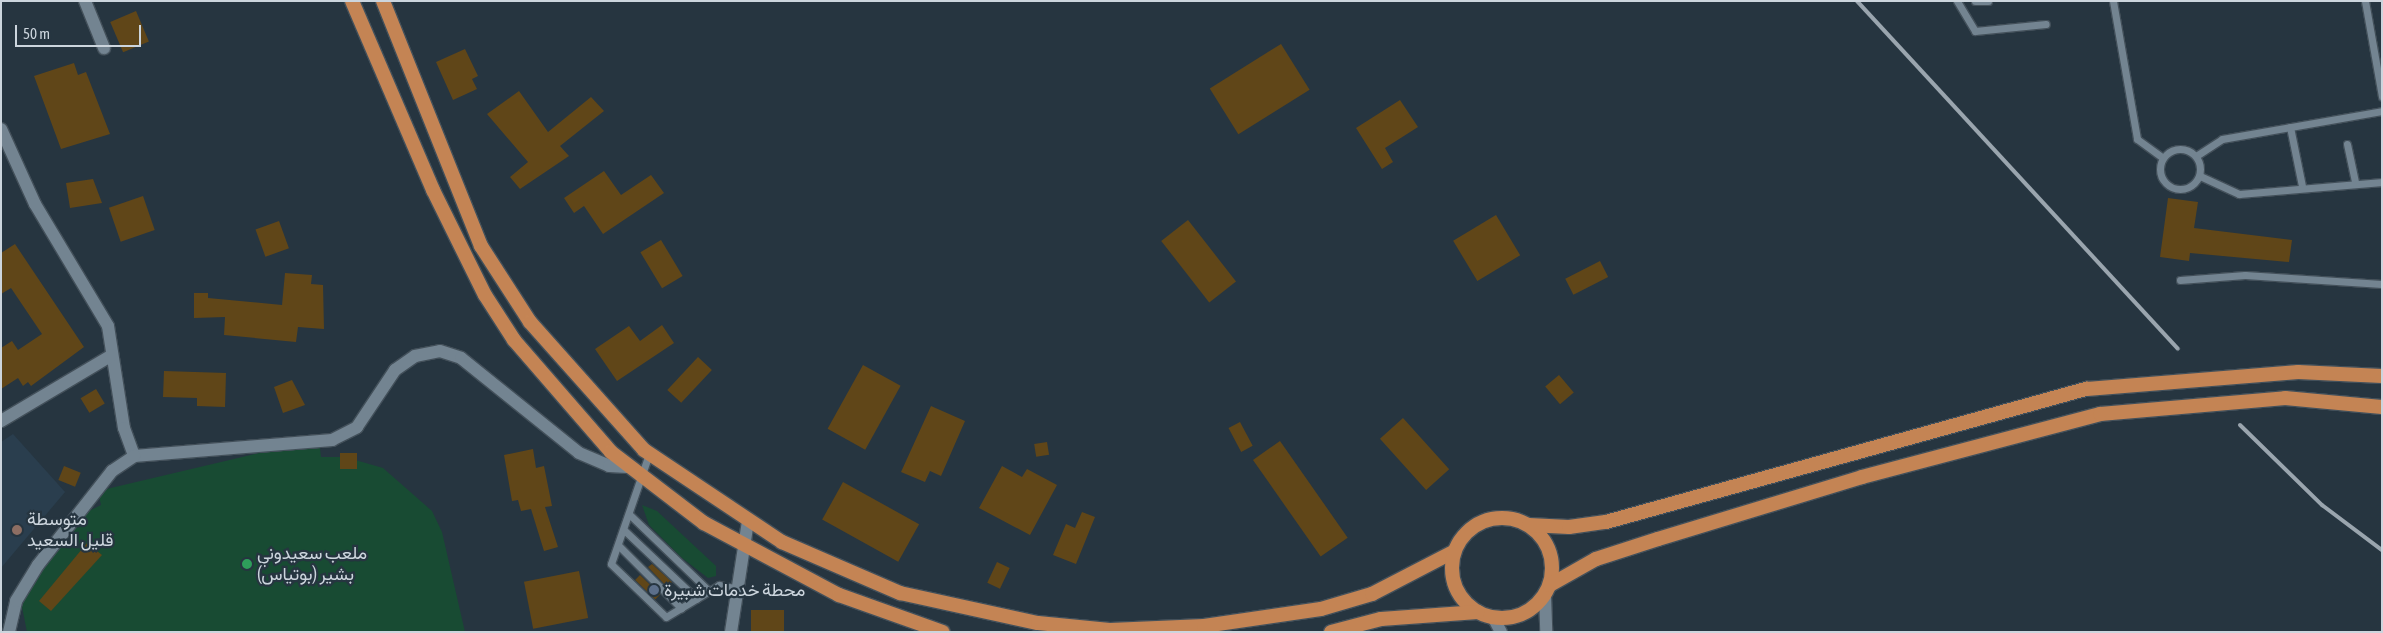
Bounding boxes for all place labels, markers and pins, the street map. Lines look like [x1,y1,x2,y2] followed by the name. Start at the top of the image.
[27,509,114,552] place label: متوسطة قليل السعيد
[11,524,23,536] marker: متوسطة قليل السعيد
[257,543,367,586] place label: ملعب سعيدوني بشير (بوتياس)
[241,558,253,570] marker: ملعب سعيدوني بشير (بوتياس)
[664,579,805,601] place label: محطة خدمات شبيرة
[648,584,660,596] marker: محطة خدمات شبيرة

